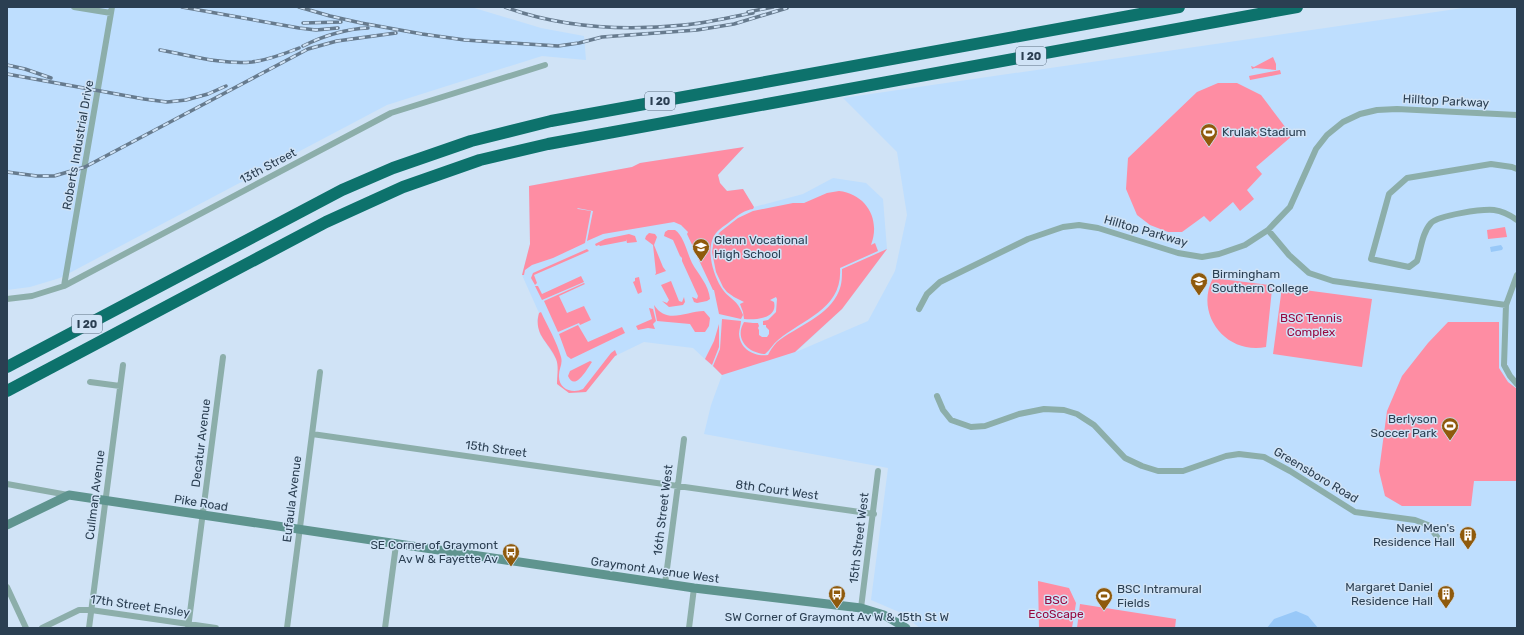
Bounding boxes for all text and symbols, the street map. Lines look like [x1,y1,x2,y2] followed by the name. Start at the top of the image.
[1016,47,1046,65] road number: I 20
[60,79,96,211] street label: Roberts Industrial Drive
[645,92,675,110] road number: I 20
[1402,92,1490,110] street label: Hilltop Parkway
[1199,122,1219,147] sports icon: Krulak Stadium
[1222,125,1306,139] place label: Krulak Stadium
[237,145,299,187] street label: 13th Street
[1102,212,1190,250] street label: Hilltop Parkway
[714,233,808,261] place label: Glenn Vocational High School
[691,237,711,262] school or university icon: Glenn Vocational High School
[1212,267,1309,295] place label: Birmingham Southern College
[1189,271,1209,296] school or university icon: Birmingham Southern College
[1280,311,1342,339] park label: BSC Tennis Complex
[72,315,102,333] road number: I 20
[189,398,213,488] street label: Decatur Avenue
[1370,412,1438,440] place label: Berlyson Soccer Park
[1440,416,1460,441] sports icon: Berlyson Soccer Park
[464,438,528,460] street label: 15th Street
[1271,444,1361,506] street label: Greensboro Road
[83,449,107,541] street label: Cullman Avenue
[280,455,304,543] street label: Eufaula Avenue
[650,463,676,556] street label: 16th Street West
[735,477,820,503] street label: 8th Court West
[846,491,872,584] street label: 15th Street West
[173,492,229,514] street label: Pike Road
[1373,521,1455,549] place label: New Men's Residence Hall
[1458,525,1478,550] building icon: New Men's Residence Hall
[370,538,498,566] place label: SE Corner of Graymont Av W & Fayette Av
[501,542,521,567] bus stop icon: SE Corner of Graymont Av W & Fayette Av
[590,554,720,586] street label: Graymont Avenue West
[1345,580,1433,608] place label: Margaret Daniel Residence Hall
[1117,582,1202,610] place label: BSC Intramural Fields
[827,584,847,609] bus stop icon: SW Corner of Graymont Av W & 15th St W
[1436,584,1456,609] building icon: Margaret Daniel Residence Hall
[1094,586,1114,611] sports icon: BSC Intramural Fields
[89,592,191,620] street label: 17th Street Ensley
[1028,593,1084,621] park label: BSC EcoScape
[725,610,950,624] place label: SW Corner of Graymont Av W & 15th St W

